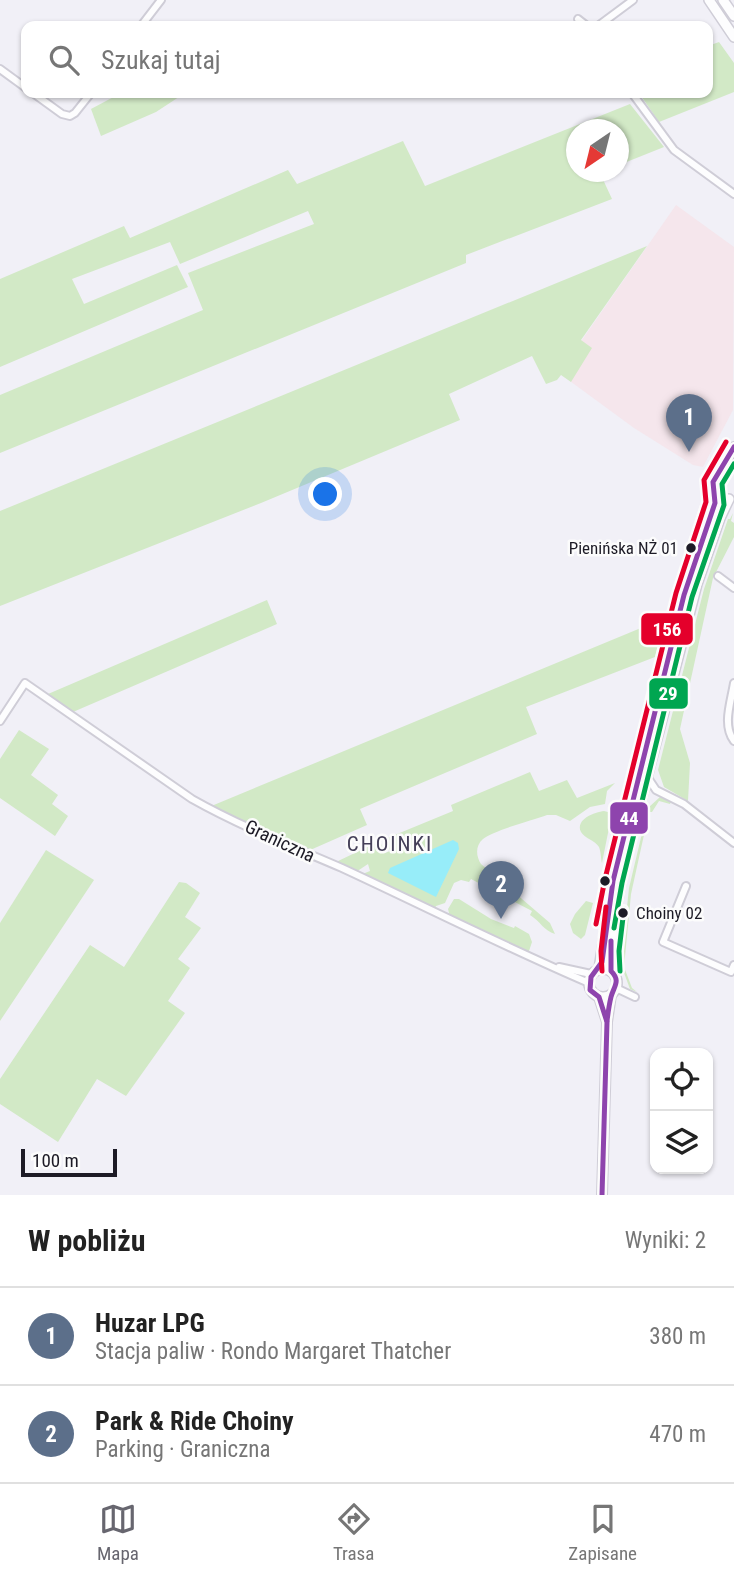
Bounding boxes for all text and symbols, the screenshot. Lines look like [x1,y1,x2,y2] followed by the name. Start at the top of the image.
[21,21,713,98] search box
[45,41,83,79] icon: search
[101,45,221,75] text: Szukaj tutaj
[566,119,629,182] north arrow
[666,394,712,452] pin: 1
[308,477,342,511] your location
[569,538,678,558] place label: Pienińska NŻ 01
[684,541,698,555] marker: Pienińska NŻ 01
[640,612,694,646] line badge: 156
[653,618,681,641] text: 156
[648,677,689,710] line badge: 29
[658,682,678,705] text: 29
[609,801,649,835] line badge: 44
[619,807,639,830] text: 44
[241,815,319,867] street label: Graniczna
[347,832,433,856] district label: CHOINKI
[478,861,524,919] pin: 2
[598,874,612,888] unlabelled marker
[636,903,702,923] place label: Choiny 02
[616,906,630,920] marker: Choiny 02
[650,1048,713,1174] map controls
[650,1048,713,1111] button: locate
[650,1111,713,1174] button: layers
[21,1146,117,1178] scale bar
[32,1149,79,1172] text: 100 m
[28,1223,145,1258] text: W pobliżu
[625,1227,706,1254] text: Wyniki: 2
[95,1308,205,1338] text: Huzar LPG
[45,1323,57,1350] text: 1
[649,1323,706,1350] text: 380 m
[95,1338,451,1365] text: Stacja paliw · Rondo Margaret Thatcher
[95,1406,294,1436] text: Park & Ride Choiny
[45,1421,57,1448] text: 2
[649,1421,706,1448] text: 470 m
[95,1436,270,1463] text: Parking · Graniczna
[97,1500,139,1565] tab: Mapa
[333,1500,374,1565] tab: Trasa
[568,1500,637,1565] tab: Zapisane

